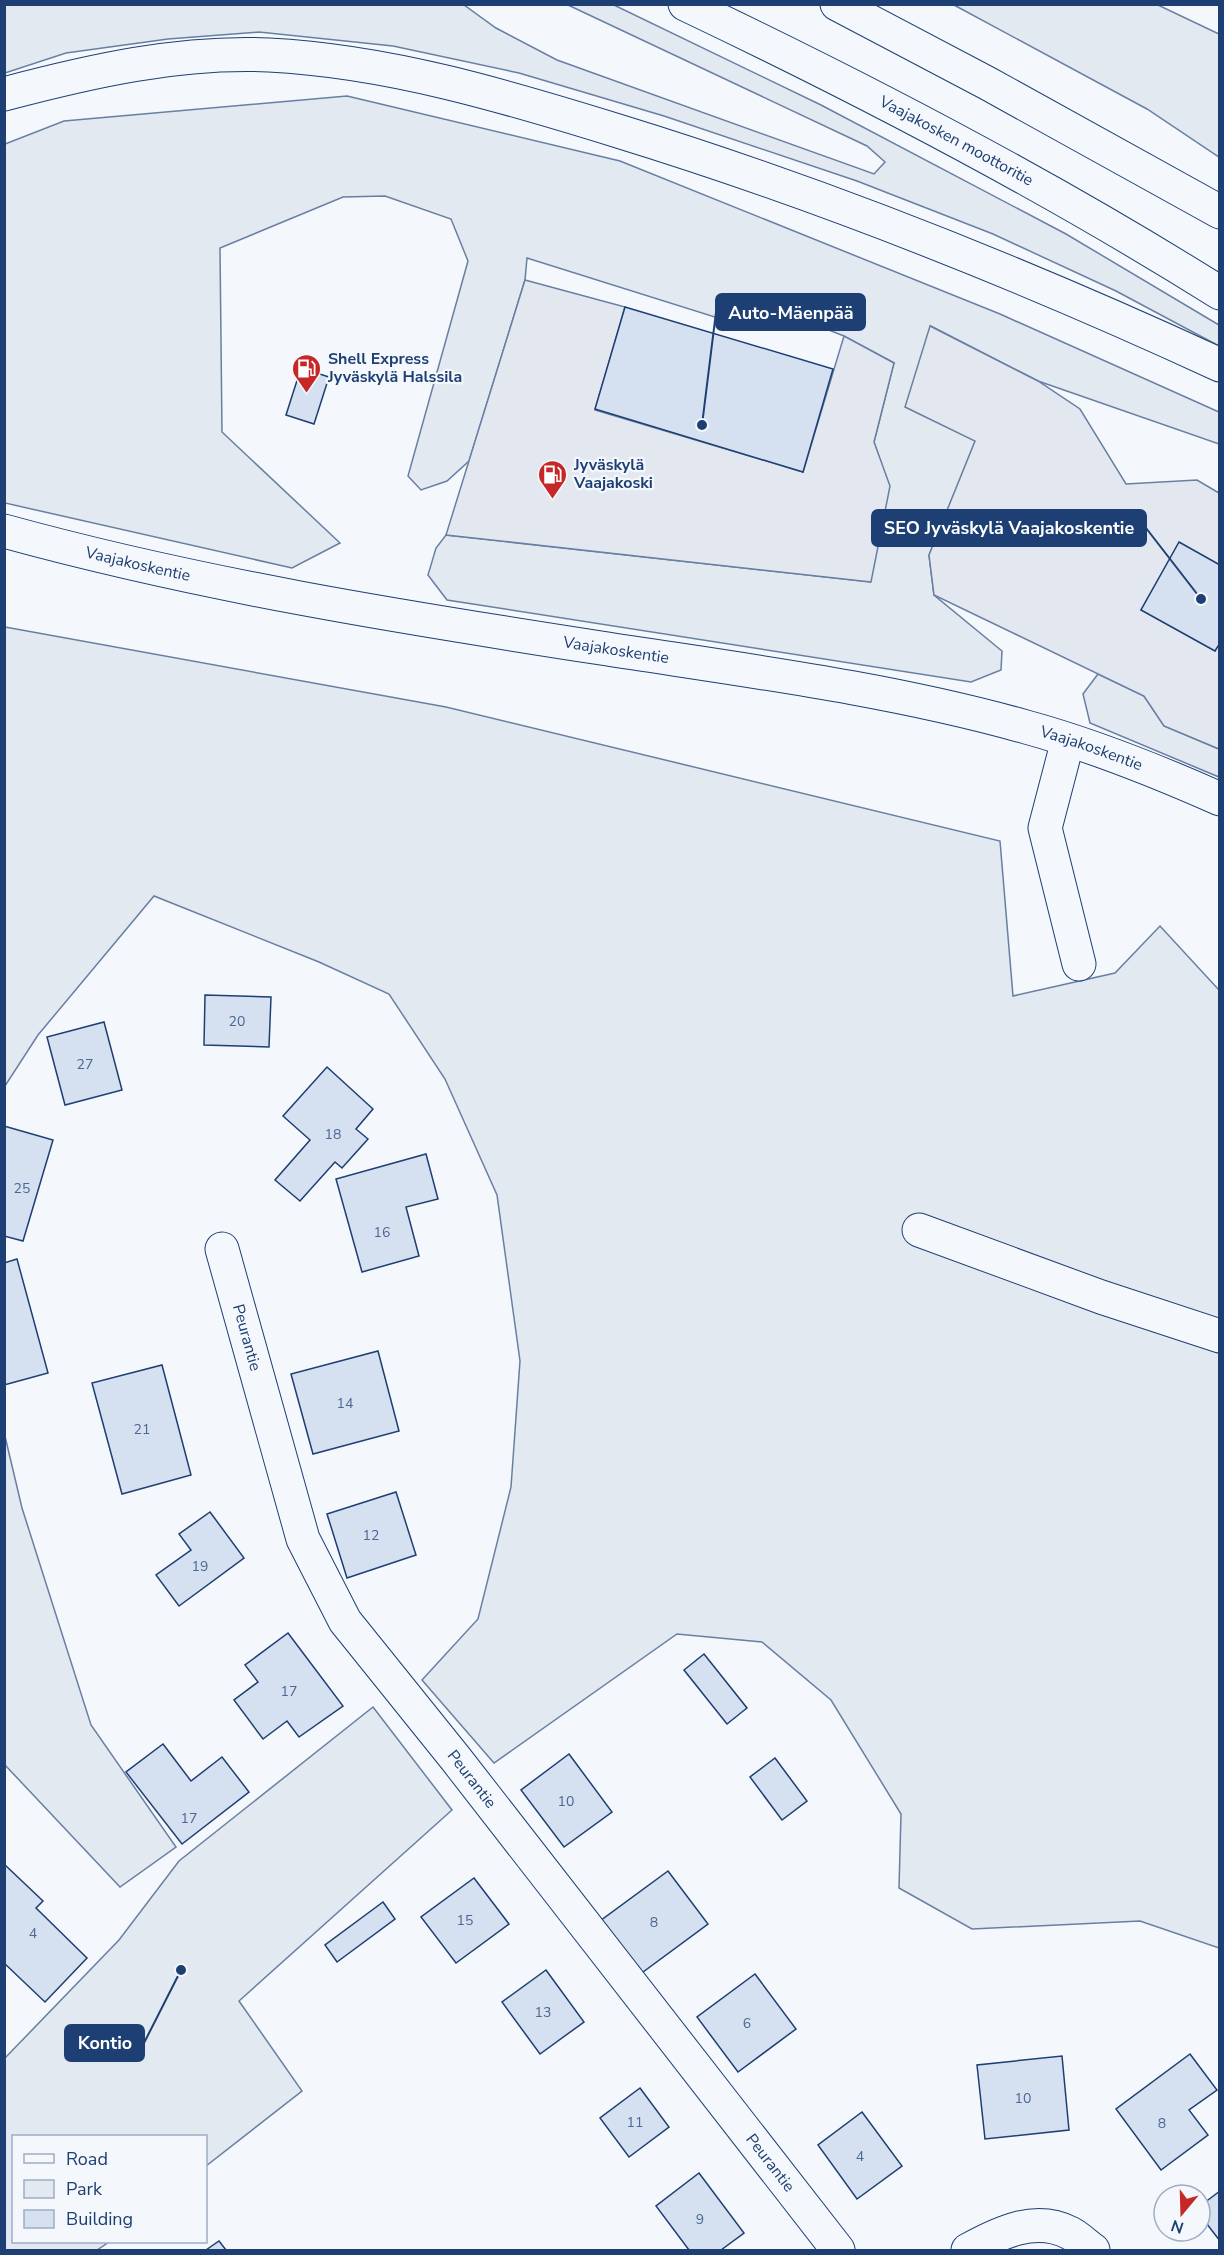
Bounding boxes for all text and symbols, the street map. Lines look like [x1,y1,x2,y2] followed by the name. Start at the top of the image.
[875,90,1037,191] street label: Vaajakosken moottoritie
[716,294,865,330] callout: Auto-Mäenpää
[728,301,854,325] text: Auto-Mäenpää
[327,348,462,388] place label: Shell Express Jyväskylä Halssila
[291,352,323,394] fuel station icon: Shell Express Jyväskylä Halssila
[573,454,653,494] place label: Jyväskylä Vaajakoski
[537,458,569,500] fuel station icon: Jyväskylä Vaajakoski
[872,510,1146,546] callout: SEO Jyväskylä Vaajakoskentie
[884,516,1134,540] text: SEO Jyväskylä Vaajakoskentie
[82,541,192,587] street label: Vaajakoskentie
[561,631,671,669] street label: Vaajakoskentie
[1037,720,1146,776] street label: Vaajakoskentie
[229,1012,245,1031] house number: 20
[77,1055,93,1074] house number: 27
[325,1125,341,1144] house number: 18
[14,1179,30,1198] house number: 25
[374,1223,390,1242] house number: 16
[227,1302,267,1373] street label: Peurantie
[337,1394,353,1413] house number: 14
[134,1420,150,1439] house number: 21
[363,1526,379,1545] house number: 12
[192,1557,208,1576] house number: 19
[281,1682,297,1701] house number: 17
[442,1745,501,1813] street label: Peurantie
[558,1792,574,1811] house number: 10
[181,1809,197,1828] house number: 17
[457,1911,473,1930] house number: 15
[650,1913,658,1932] house number: 8
[29,1924,37,1943] house number: 4
[535,2003,551,2022] house number: 13
[743,2014,751,2033] house number: 6
[65,2025,144,2061] callout: Kontio
[78,2031,132,2055] text: Kontio
[1015,2089,1031,2108] house number: 10
[627,2113,643,2132] house number: 11
[1158,2114,1166,2133] house number: 8
[741,2129,800,2197] street label: Peurantie
[12,2135,207,2243] legend
[66,2147,108,2171] text: Road
[856,2147,864,2166] house number: 4
[66,2177,103,2201] text: Park
[1152,2183,1212,2243] north arrow
[66,2207,133,2231] text: Building
[696,2210,704,2229] house number: 9
[1168,2214,1187,2239] text: N

